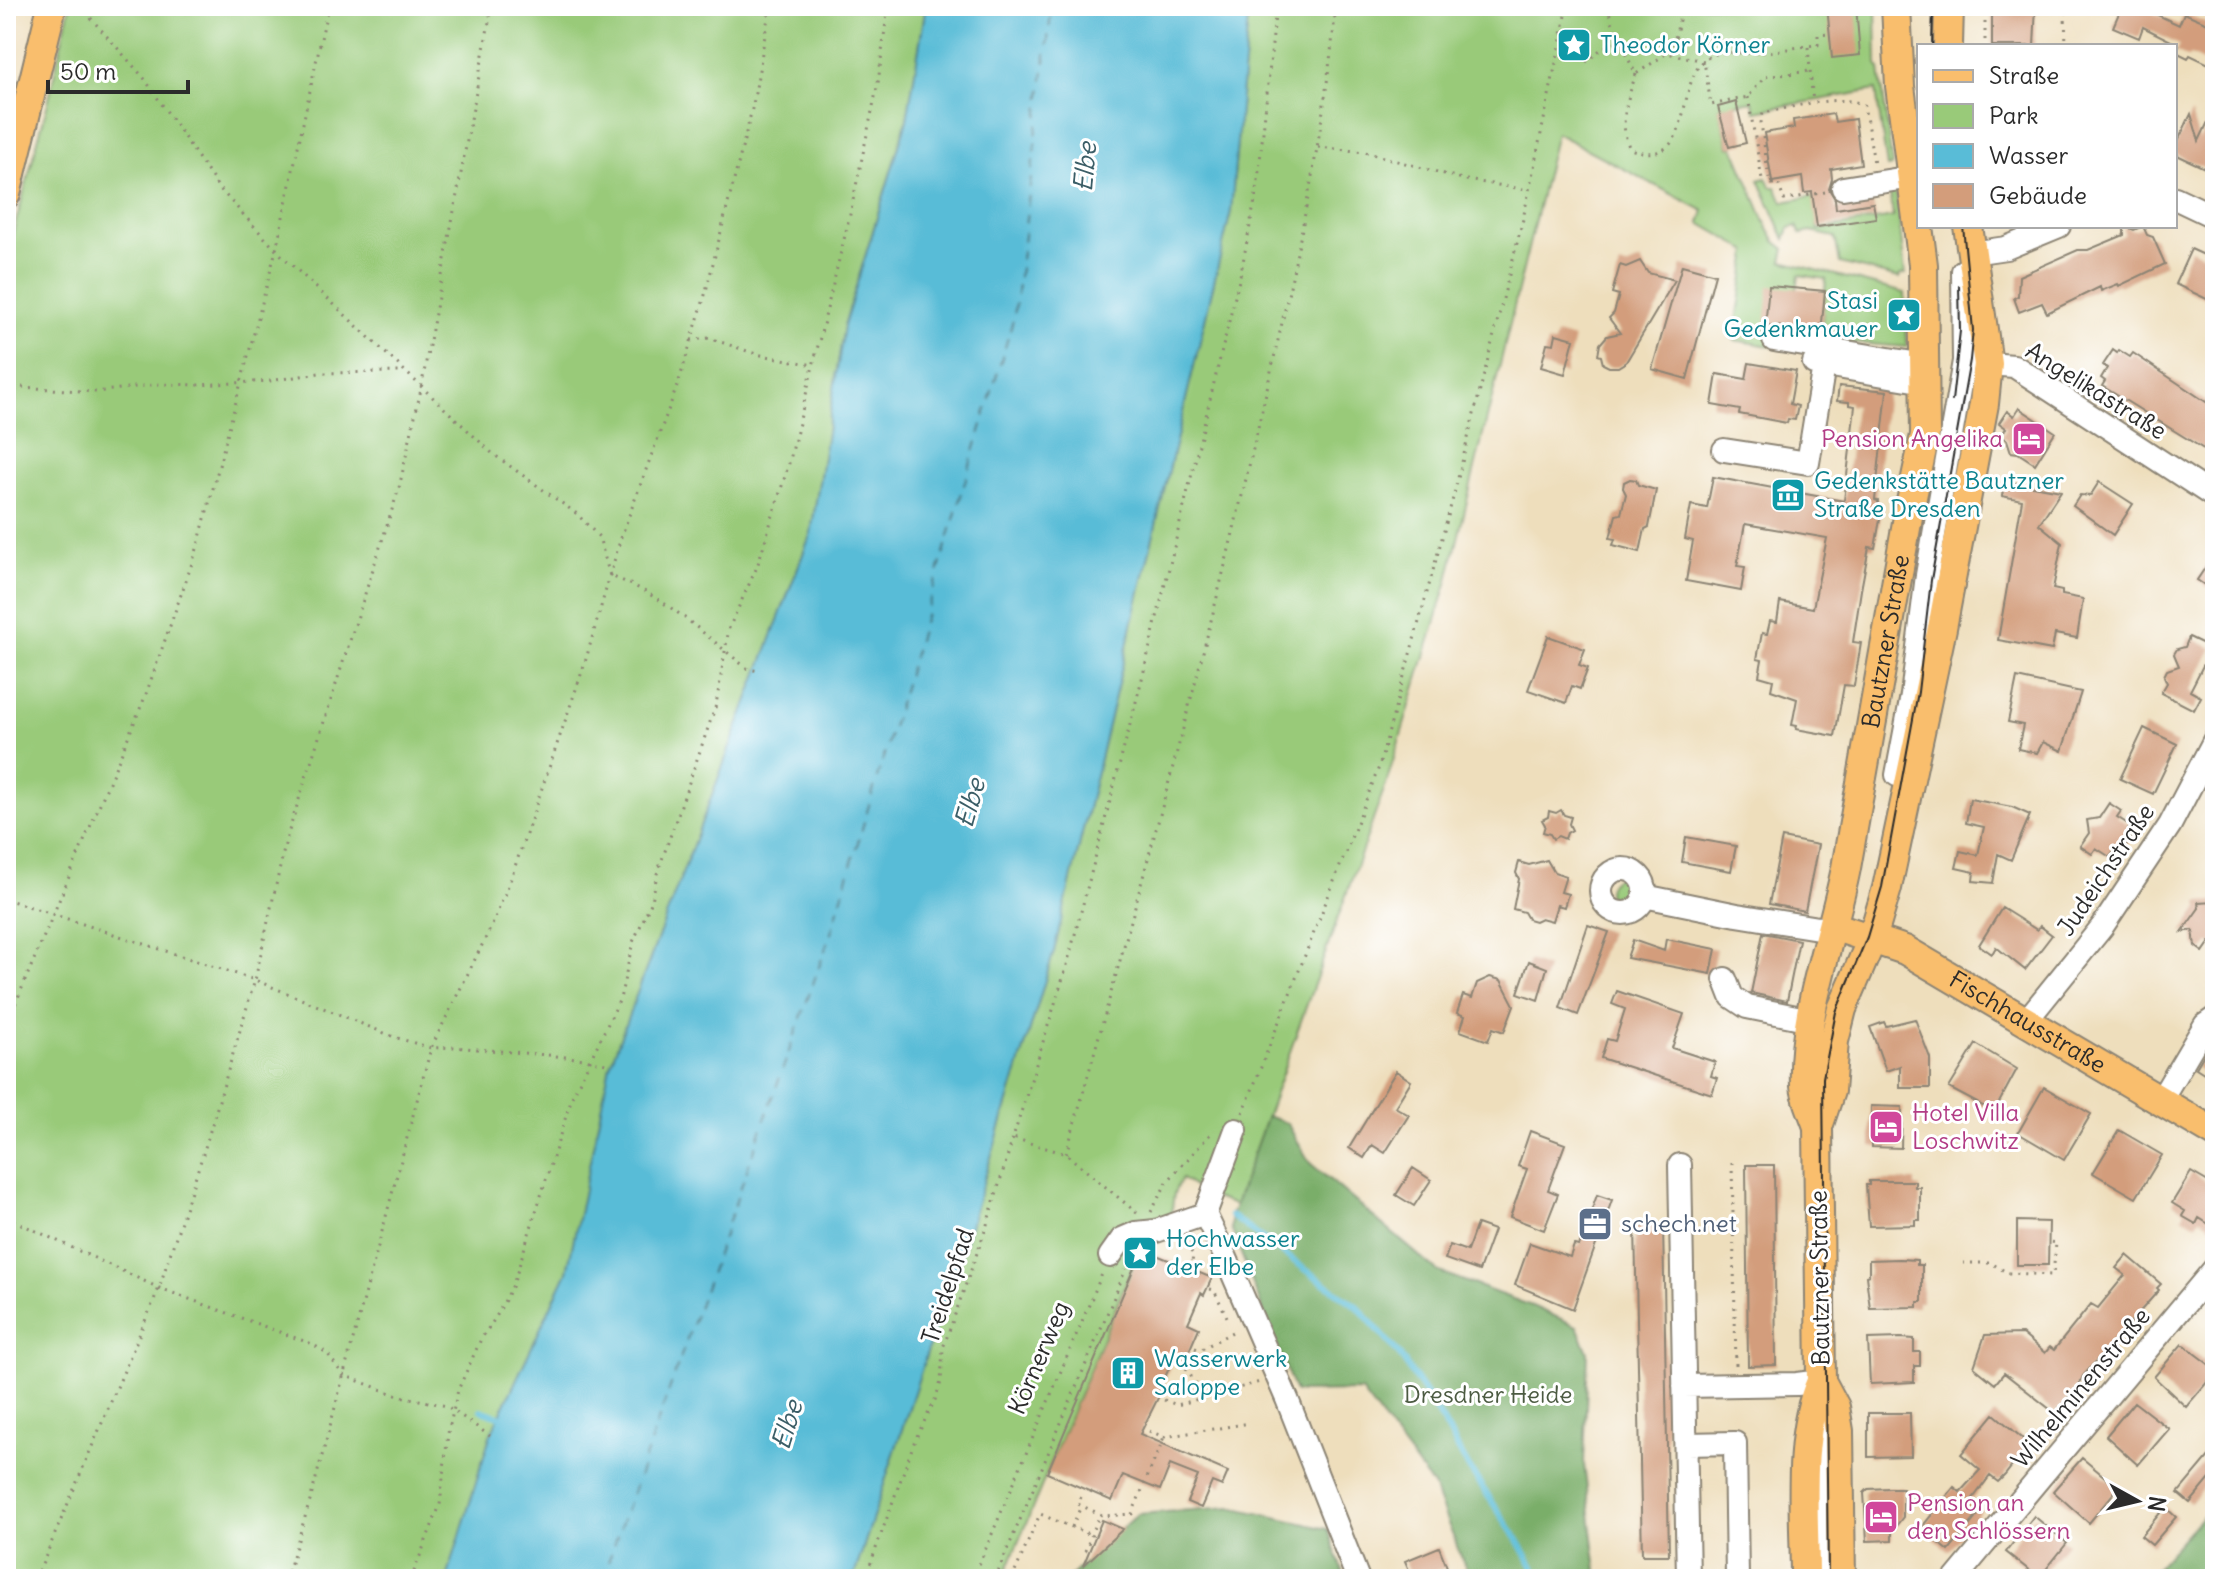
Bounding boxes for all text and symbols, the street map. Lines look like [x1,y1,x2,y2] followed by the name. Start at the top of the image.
[1555,26,1593,64] place icon: Theodor Körner
[1600,29,1771,59] place label: Theodor Körner
[48,44,188,94] scale bar
[1917,44,2177,228] legend
[60,56,116,86] text: 50 m
[1989,60,2059,90] text: Straße
[1989,100,2039,130] text: Park
[1066,139,1103,193] water label: Elbe
[1989,140,2069,170] text: Wasser
[1989,180,2087,210] text: Gebäude
[1723,285,1878,343] place label: Stasi Gedenkmauer
[1885,296,1923,334] place icon: Stasi Gedenkmauer
[2021,335,2172,445] street label: Angelikastraße
[2010,420,2048,458] hotel icon: Pension Angelika
[1821,423,2003,453] place label: Pension Angelika
[1814,465,2064,523] place label: Gedenkstätte Bautzner Straße Dresden
[1769,476,1807,514] museum icon: Gedenkstätte Bautzner Straße Dresden
[1855,552,1915,730] street label: Bautzner Straße
[947,773,993,831] water label: Elbe
[2050,798,2160,941] street label: Judeichstraße
[1944,964,2112,1079] street label: Fischhausstraße
[1912,1097,2019,1155] place label: Hotel Villa Loschwitz
[1867,1108,1905,1146] hotel icon: Hotel Villa Loschwitz
[1802,1190,1836,1366] street label: Bautzner Straße
[1576,1205,1614,1243] office icon: schech.net
[1621,1208,1737,1238] place label: schech.net
[1166,1223,1300,1281] place label: Hochwasser der Elbe
[914,1224,980,1347] street label: Treidelpfad
[1121,1234,1159,1272] place icon: Hochwasser der Elbe
[1001,1297,1075,1419] street label: Körnerweg
[2004,1301,2156,1474] street label: Wilhelminenstraße
[1154,1343,1287,1401] place label: Wasserwerk Saloppe
[1109,1354,1147,1392] building icon: Wasserwerk Saloppe
[1404,1379,1572,1409] park label: Dresdner Heide
[764,1394,810,1453] water label: Elbe
[2097,1461,2177,1541] north arrow
[1907,1487,2070,1545] place label: Pension an den Schlössern
[2142,1494,2172,1513] text: N
[1862,1498,1900,1536] hotel icon: Pension an den Schlössern

